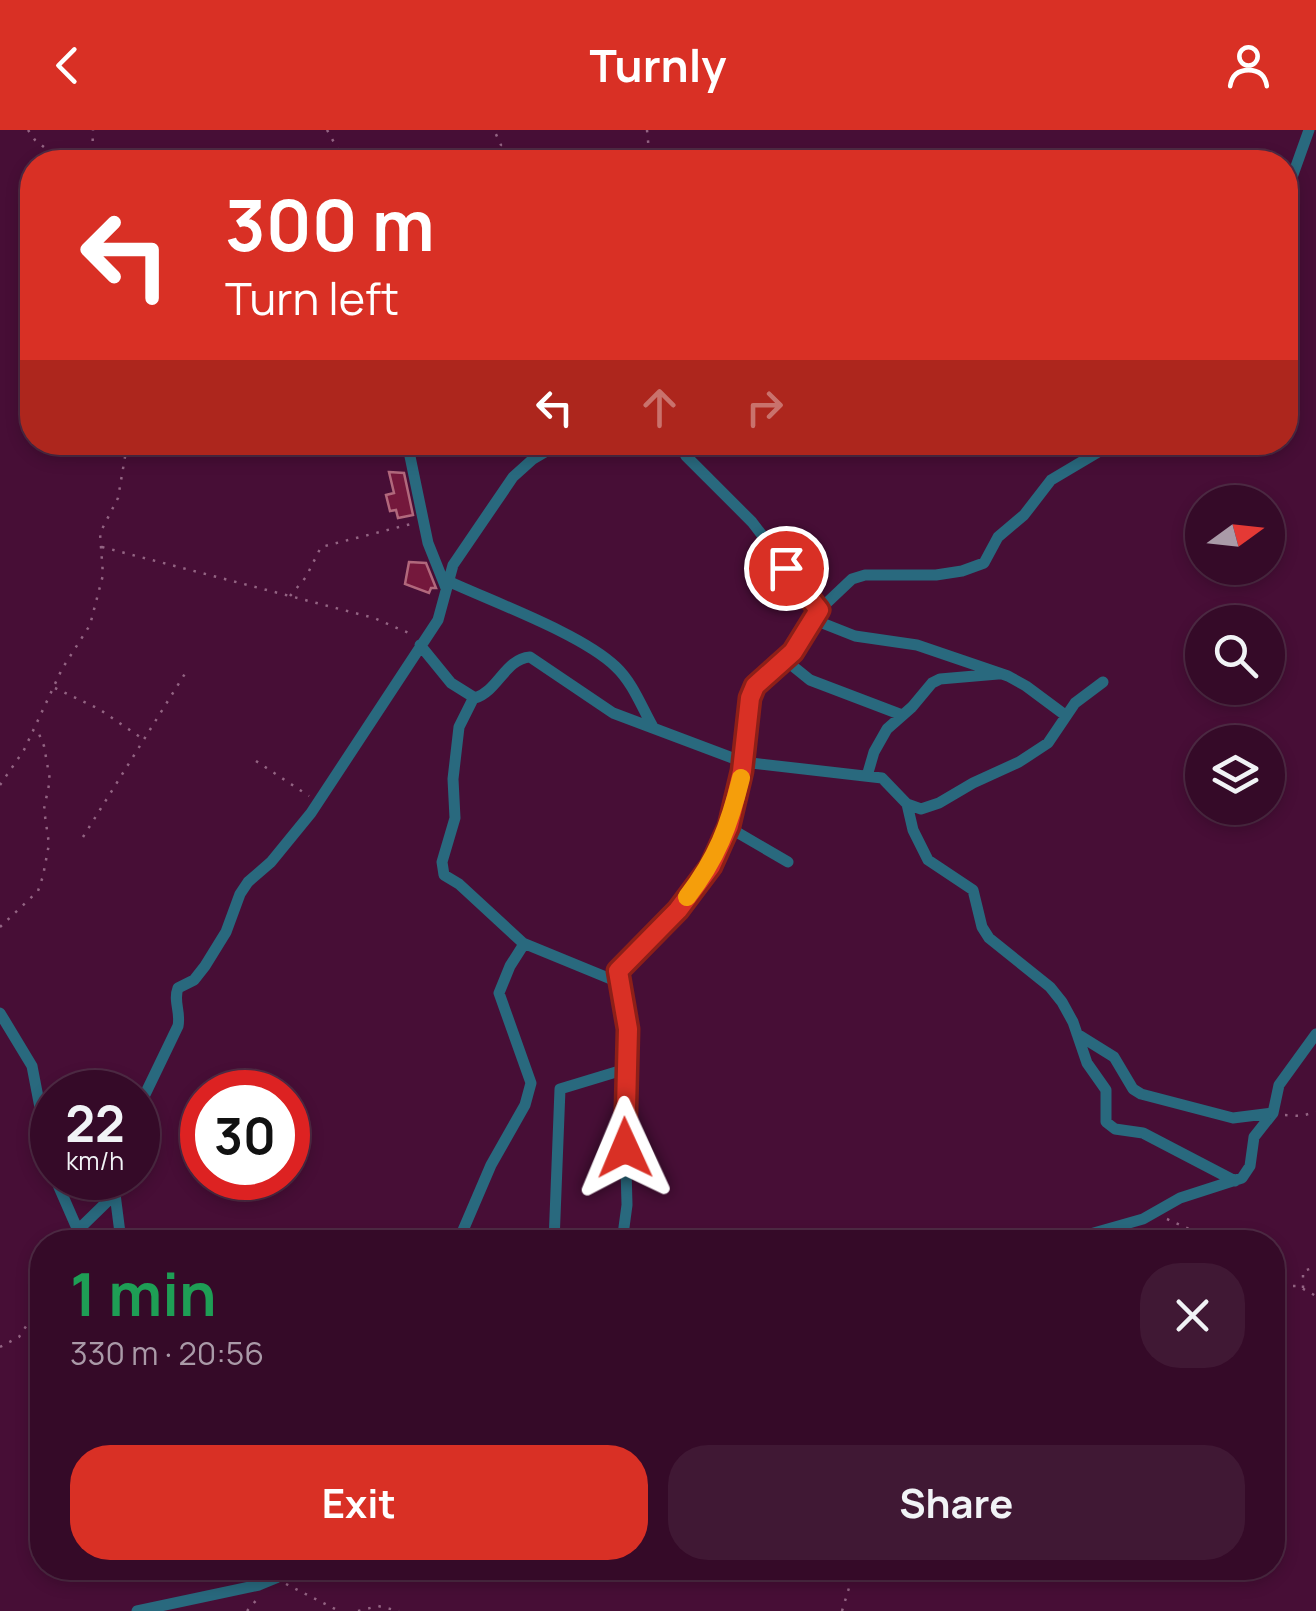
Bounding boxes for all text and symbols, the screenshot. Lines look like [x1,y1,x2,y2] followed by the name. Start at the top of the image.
[589,34,727,96] text: Turnly
[40,38,95,93] icon: back
[1221,38,1276,93] icon: person
[225,176,435,272] text: 300 m
[60,190,190,320] icon: left
[225,267,399,329] text: Turn left
[527,380,582,435] icon: left
[632,380,687,435] icon: ahead
[737,380,792,435] icon: right
[1185,485,1285,585] north arrow
[1185,485,1285,825] map controls
[744,526,829,611] pin
[759,541,814,596] icon: arrive
[1185,605,1285,705] button: search
[1185,725,1285,825] button: layers
[180,1070,310,1200] speed limit sign: 30
[65,1089,125,1157] text: 22
[573,1096,677,1200] position arrow
[66,1143,124,1178] text: km/h
[70,1252,217,1334] text: 1 min
[1140,1263,1245,1368] button: close
[70,1331,264,1375] text: 330 m · 20:56
[70,1445,648,1560] button: Exit
[668,1445,1245,1560] button: Share

